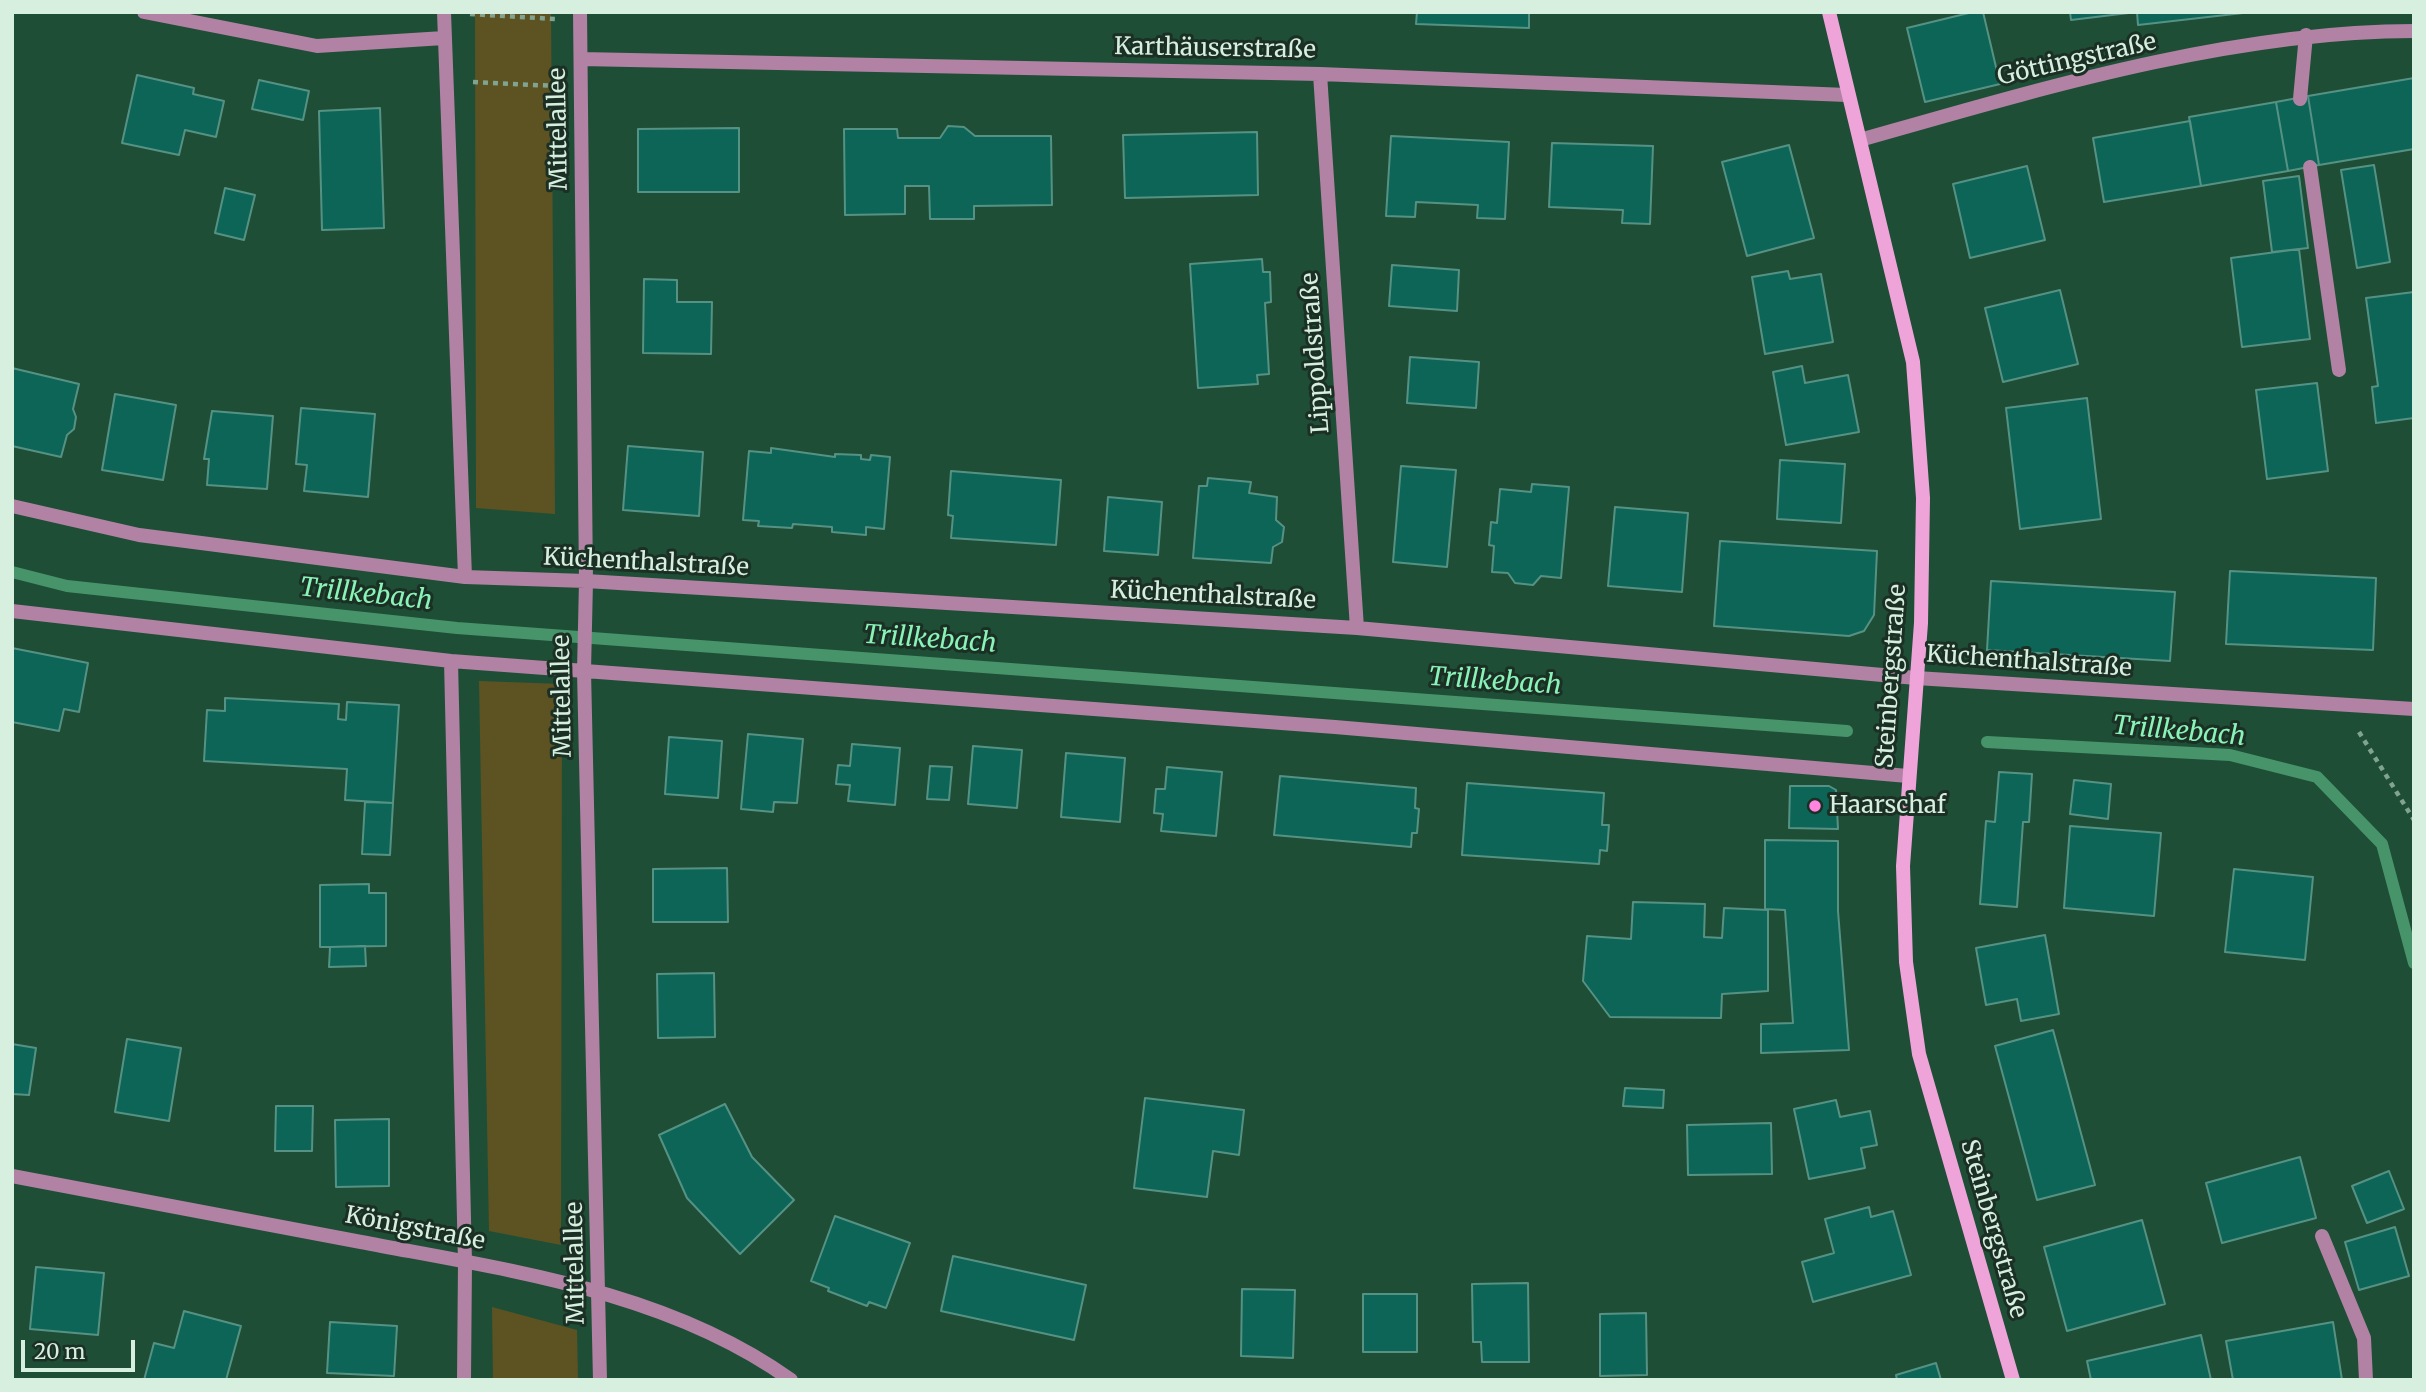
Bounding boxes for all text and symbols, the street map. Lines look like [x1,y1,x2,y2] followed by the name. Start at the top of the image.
[1995,28,2159,92] street label: Göttingstraße
[1114,33,1316,65] street label: Karthäuserstraße
[544,67,574,191] street label: Mittelallee
[1296,272,1336,434] street label: Lippoldstraße
[542,543,750,583] street label: Küchenthalstraße
[298,573,434,617] water label: Trillkebach
[1109,576,1317,616] street label: Küchenthalstraße
[1871,583,1913,769] street label: Steinbergstraße
[863,620,997,660] water label: Trillkebach
[548,634,578,758] street label: Mittelallee
[1925,640,2133,684] street label: Küchenthalstraße
[1428,662,1562,702] water label: Trillkebach
[2111,711,2247,753] water label: Trillkebach
[1829,792,1946,820] place label: Haarschaf
[1807,798,1823,814] marker: Haarschaf
[1954,1136,2032,1322] street label: Steinbergstraße
[343,1201,487,1257] street label: Königstraße
[561,1201,591,1325] street label: Mittelallee
[24,1326,138,1370] scale bar
[34,1338,85,1365] text: 20 m

